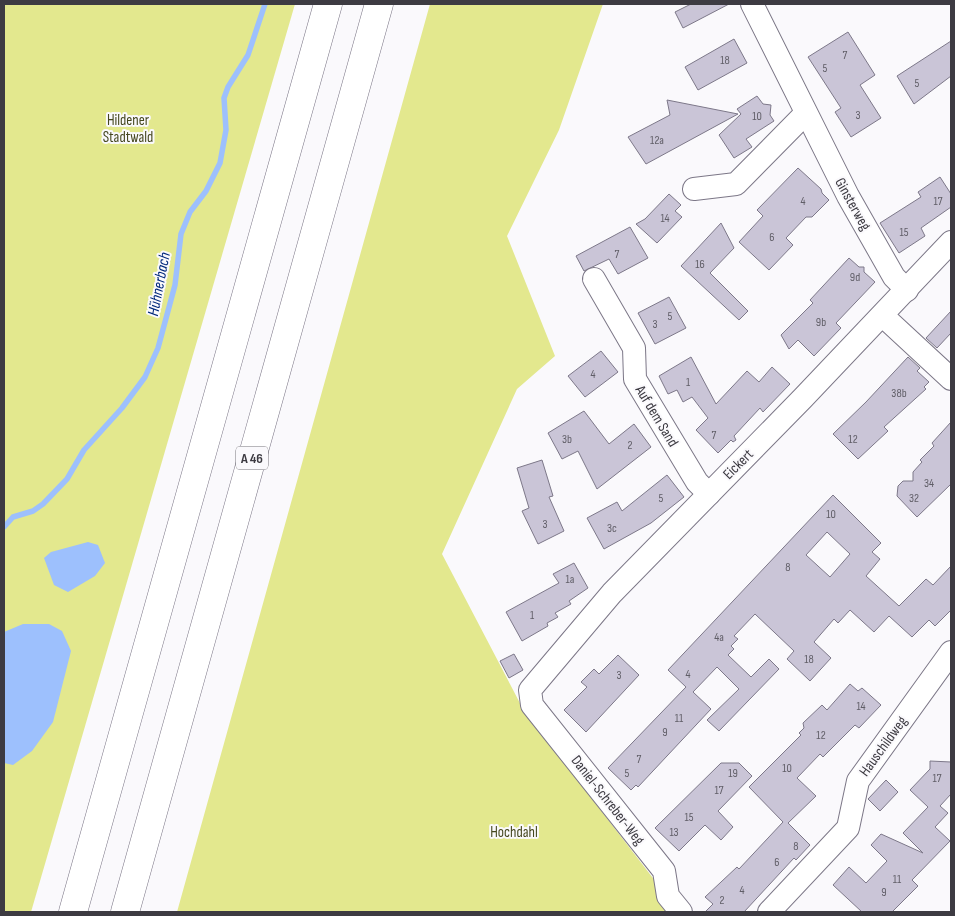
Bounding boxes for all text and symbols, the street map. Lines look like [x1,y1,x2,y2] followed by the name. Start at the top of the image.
[843,48,848,63] house number: 7
[720,53,730,68] house number: 18
[823,61,828,76] house number: 5
[915,76,920,91] house number: 5
[855,108,861,123] house number: 3
[752,109,762,124] house number: 10
[103,111,153,147] park label: Hildener Stadtwald
[650,133,664,148] house number: 12a
[830,174,875,234] street label: Ginsterweg
[800,194,806,209] house number: 4
[934,194,943,209] house number: 17
[660,211,670,226] house number: 14
[899,225,909,240] house number: 15
[769,230,775,245] house number: 6
[615,247,620,262] house number: 7
[144,250,175,318] water label: Hühnerbach
[695,257,705,272] house number: 16
[850,270,860,285] house number: 9d
[668,309,673,324] house number: 5
[816,315,826,330] house number: 9b
[652,317,658,332] house number: 3
[590,367,596,382] house number: 4
[686,375,691,390] house number: 1
[630,381,682,451] street label: Auf dem Sand
[891,386,907,401] house number: 38b
[712,428,717,443] house number: 7
[562,432,572,447] house number: 3b
[848,432,858,447] house number: 12
[628,438,633,453] house number: 2
[719,445,758,484] street label: Eickert
[236,446,268,469] road number: A 46
[924,476,934,491] house number: 34
[659,491,664,506] house number: 5
[909,491,919,506] house number: 32
[826,507,836,522] house number: 10
[542,517,548,532] house number: 3
[607,521,617,536] house number: 3c
[785,560,791,575] house number: 8
[566,572,575,587] house number: 1a
[530,608,535,623] house number: 1
[714,630,724,645] house number: 4a
[804,652,814,667] house number: 18
[685,667,691,682] house number: 4
[616,668,622,683] house number: 3
[856,699,866,714] house number: 14
[675,711,684,726] house number: 11
[855,713,912,780] street label: Hauschildweg
[662,725,668,740] house number: 9
[816,728,826,743] house number: 12
[567,752,649,849] street label: Daniel-Schreber-Weg
[637,752,642,767] house number: 7
[782,761,792,776] house number: 10
[625,766,630,781] house number: 5
[728,766,738,781] house number: 19
[933,771,942,786] house number: 17
[715,783,724,798] house number: 17
[684,810,694,825] house number: 15
[490,823,538,842] park label: Hochdahl
[669,825,679,840] house number: 13
[793,839,799,854] house number: 8
[774,855,780,870] house number: 6
[893,872,902,887] house number: 11
[739,883,745,898] house number: 4
[881,885,887,900] house number: 9
[720,893,725,908] house number: 2

